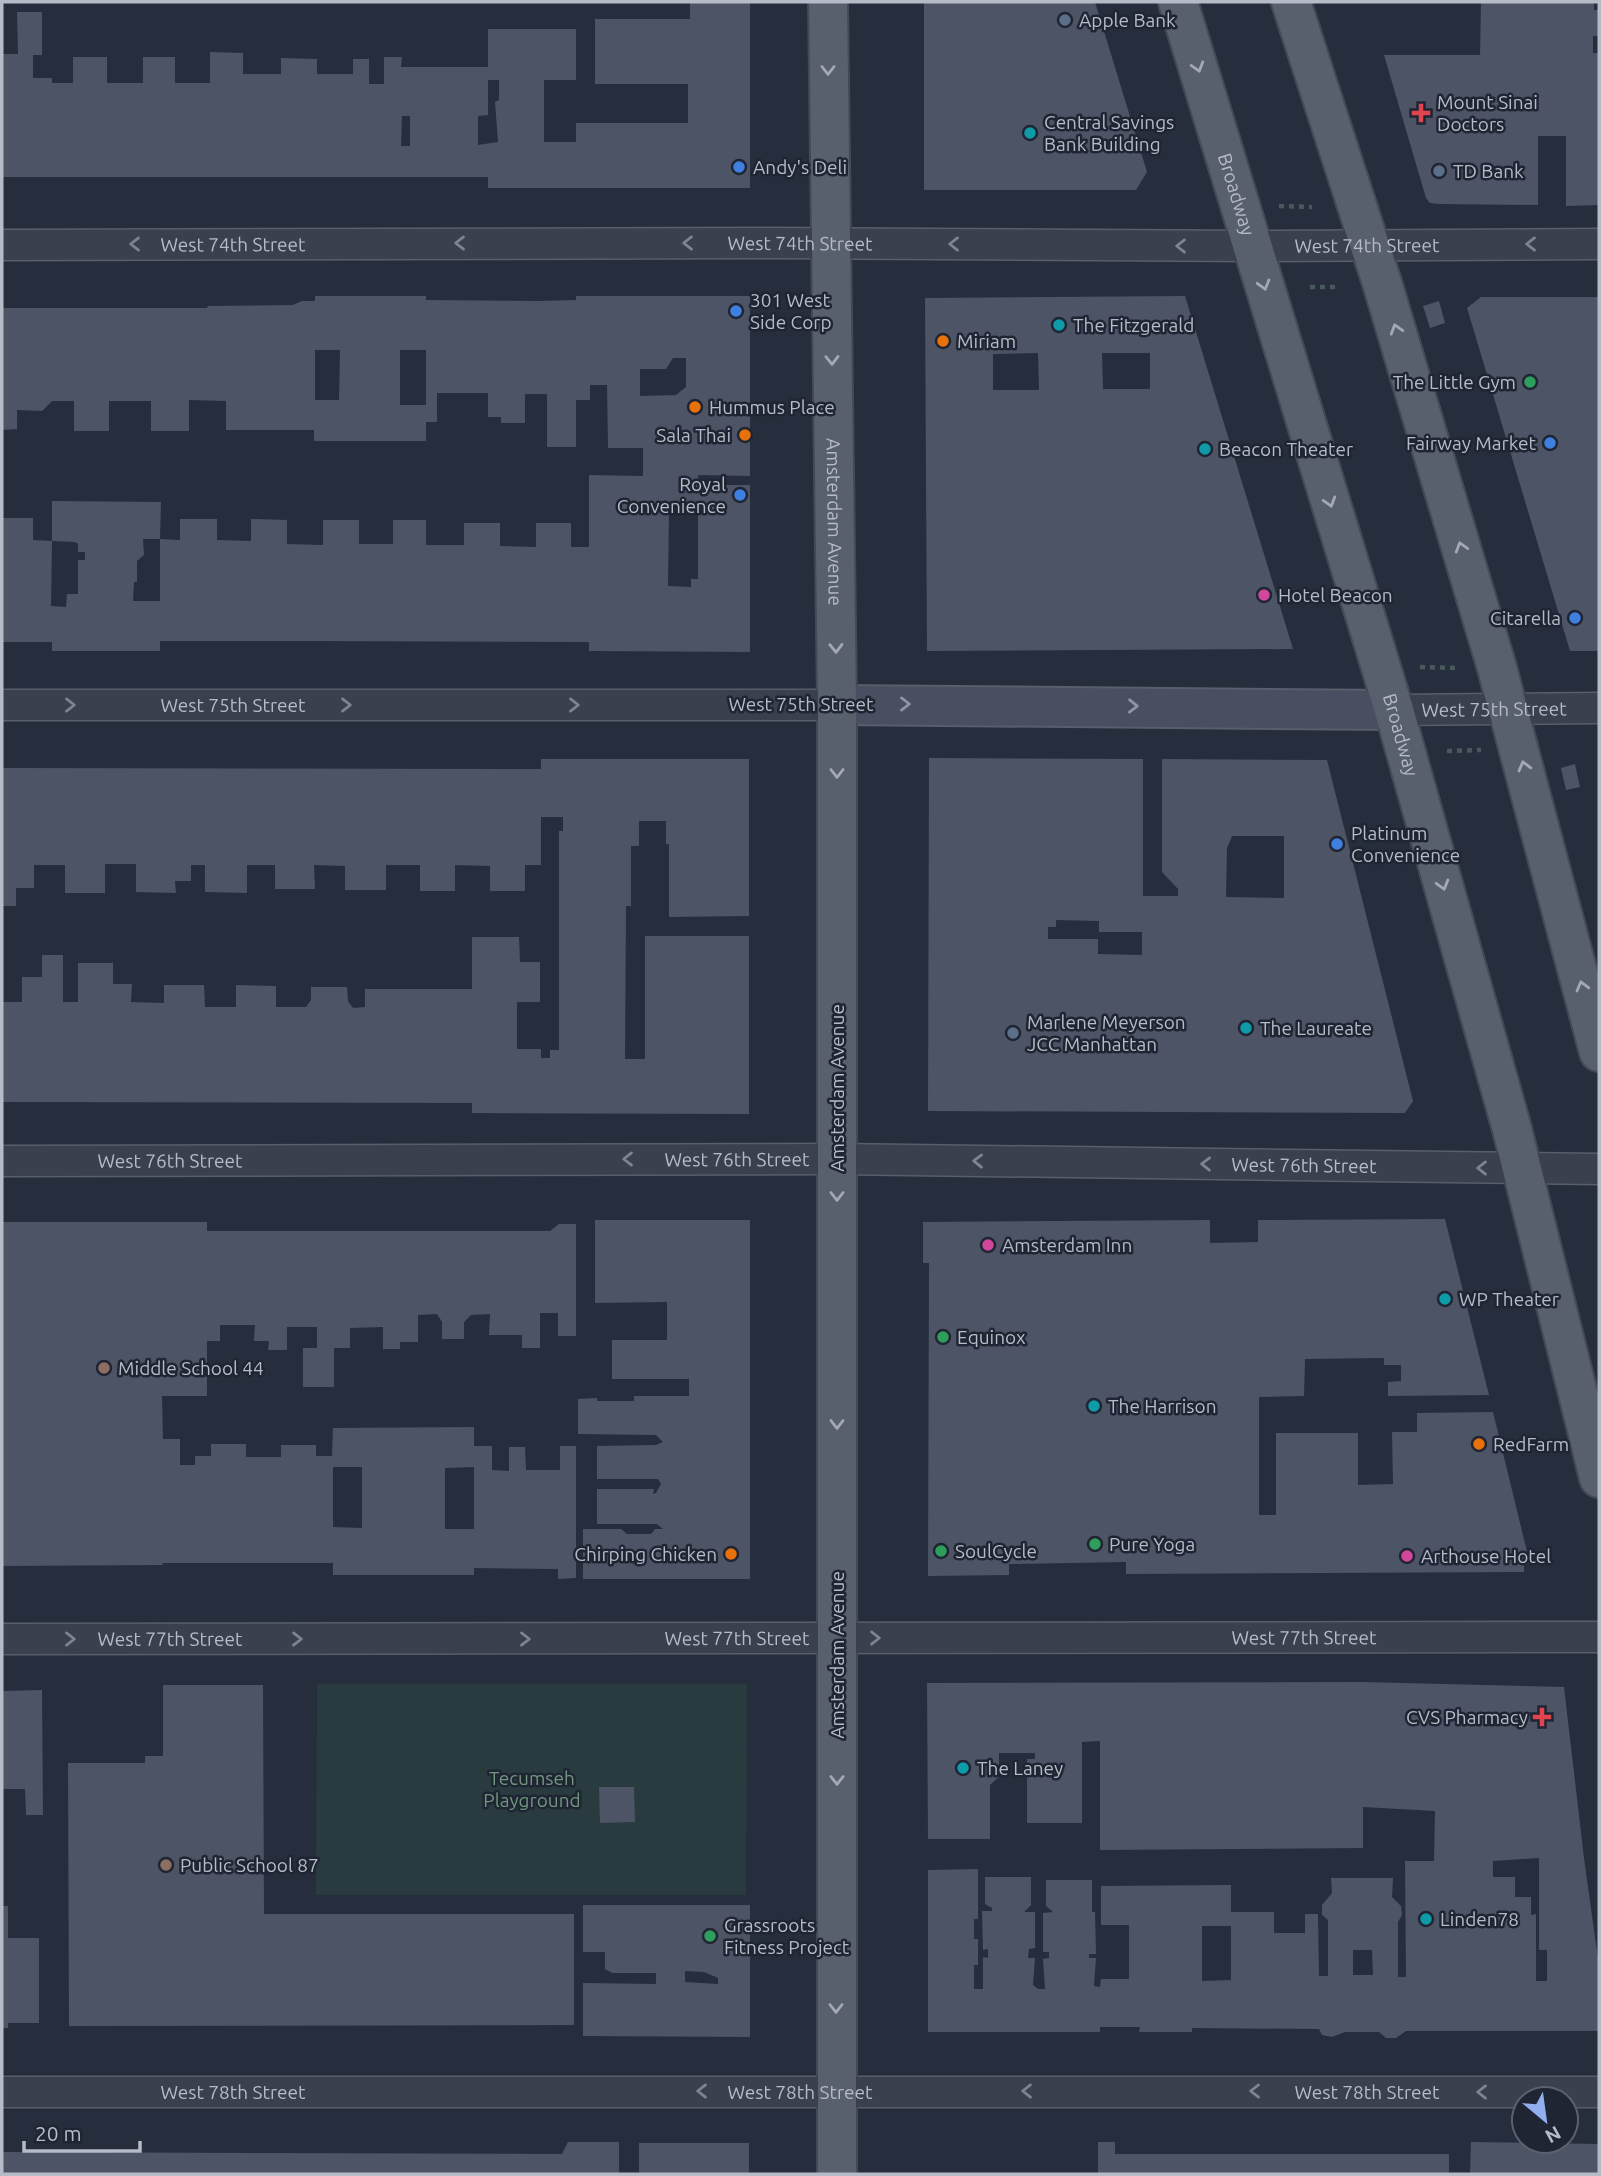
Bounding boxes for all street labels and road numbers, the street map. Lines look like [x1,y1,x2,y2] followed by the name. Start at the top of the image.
[1214,150,1260,238] street label: Broadway
[727,232,873,255] street label: West 74th Street
[160,233,306,256] street label: West 74th Street
[1294,234,1440,257] street label: West 74th Street
[823,438,847,606] street label: Amsterdam Avenue
[1379,691,1423,779] street label: Broadway
[729,693,874,715] street label: West 75th Street
[160,694,306,716] street label: West 75th Street
[1421,697,1567,721] street label: West 75th Street
[826,1004,848,1172] street label: Amsterdam Avenue
[664,1148,810,1170] street label: West 76th Street
[97,1149,243,1172] street label: West 76th Street
[1231,1153,1377,1177] street label: West 76th Street
[826,1571,848,1739] street label: Amsterdam Avenue
[1231,1626,1377,1648] street label: West 77th Street
[664,1627,810,1649] street label: West 77th Street
[97,1628,243,1650] street label: West 77th Street
[160,2081,306,2103] street label: West 78th Street
[727,2081,873,2103] street label: West 78th Street
[1294,2081,1440,2103] street label: West 78th Street

